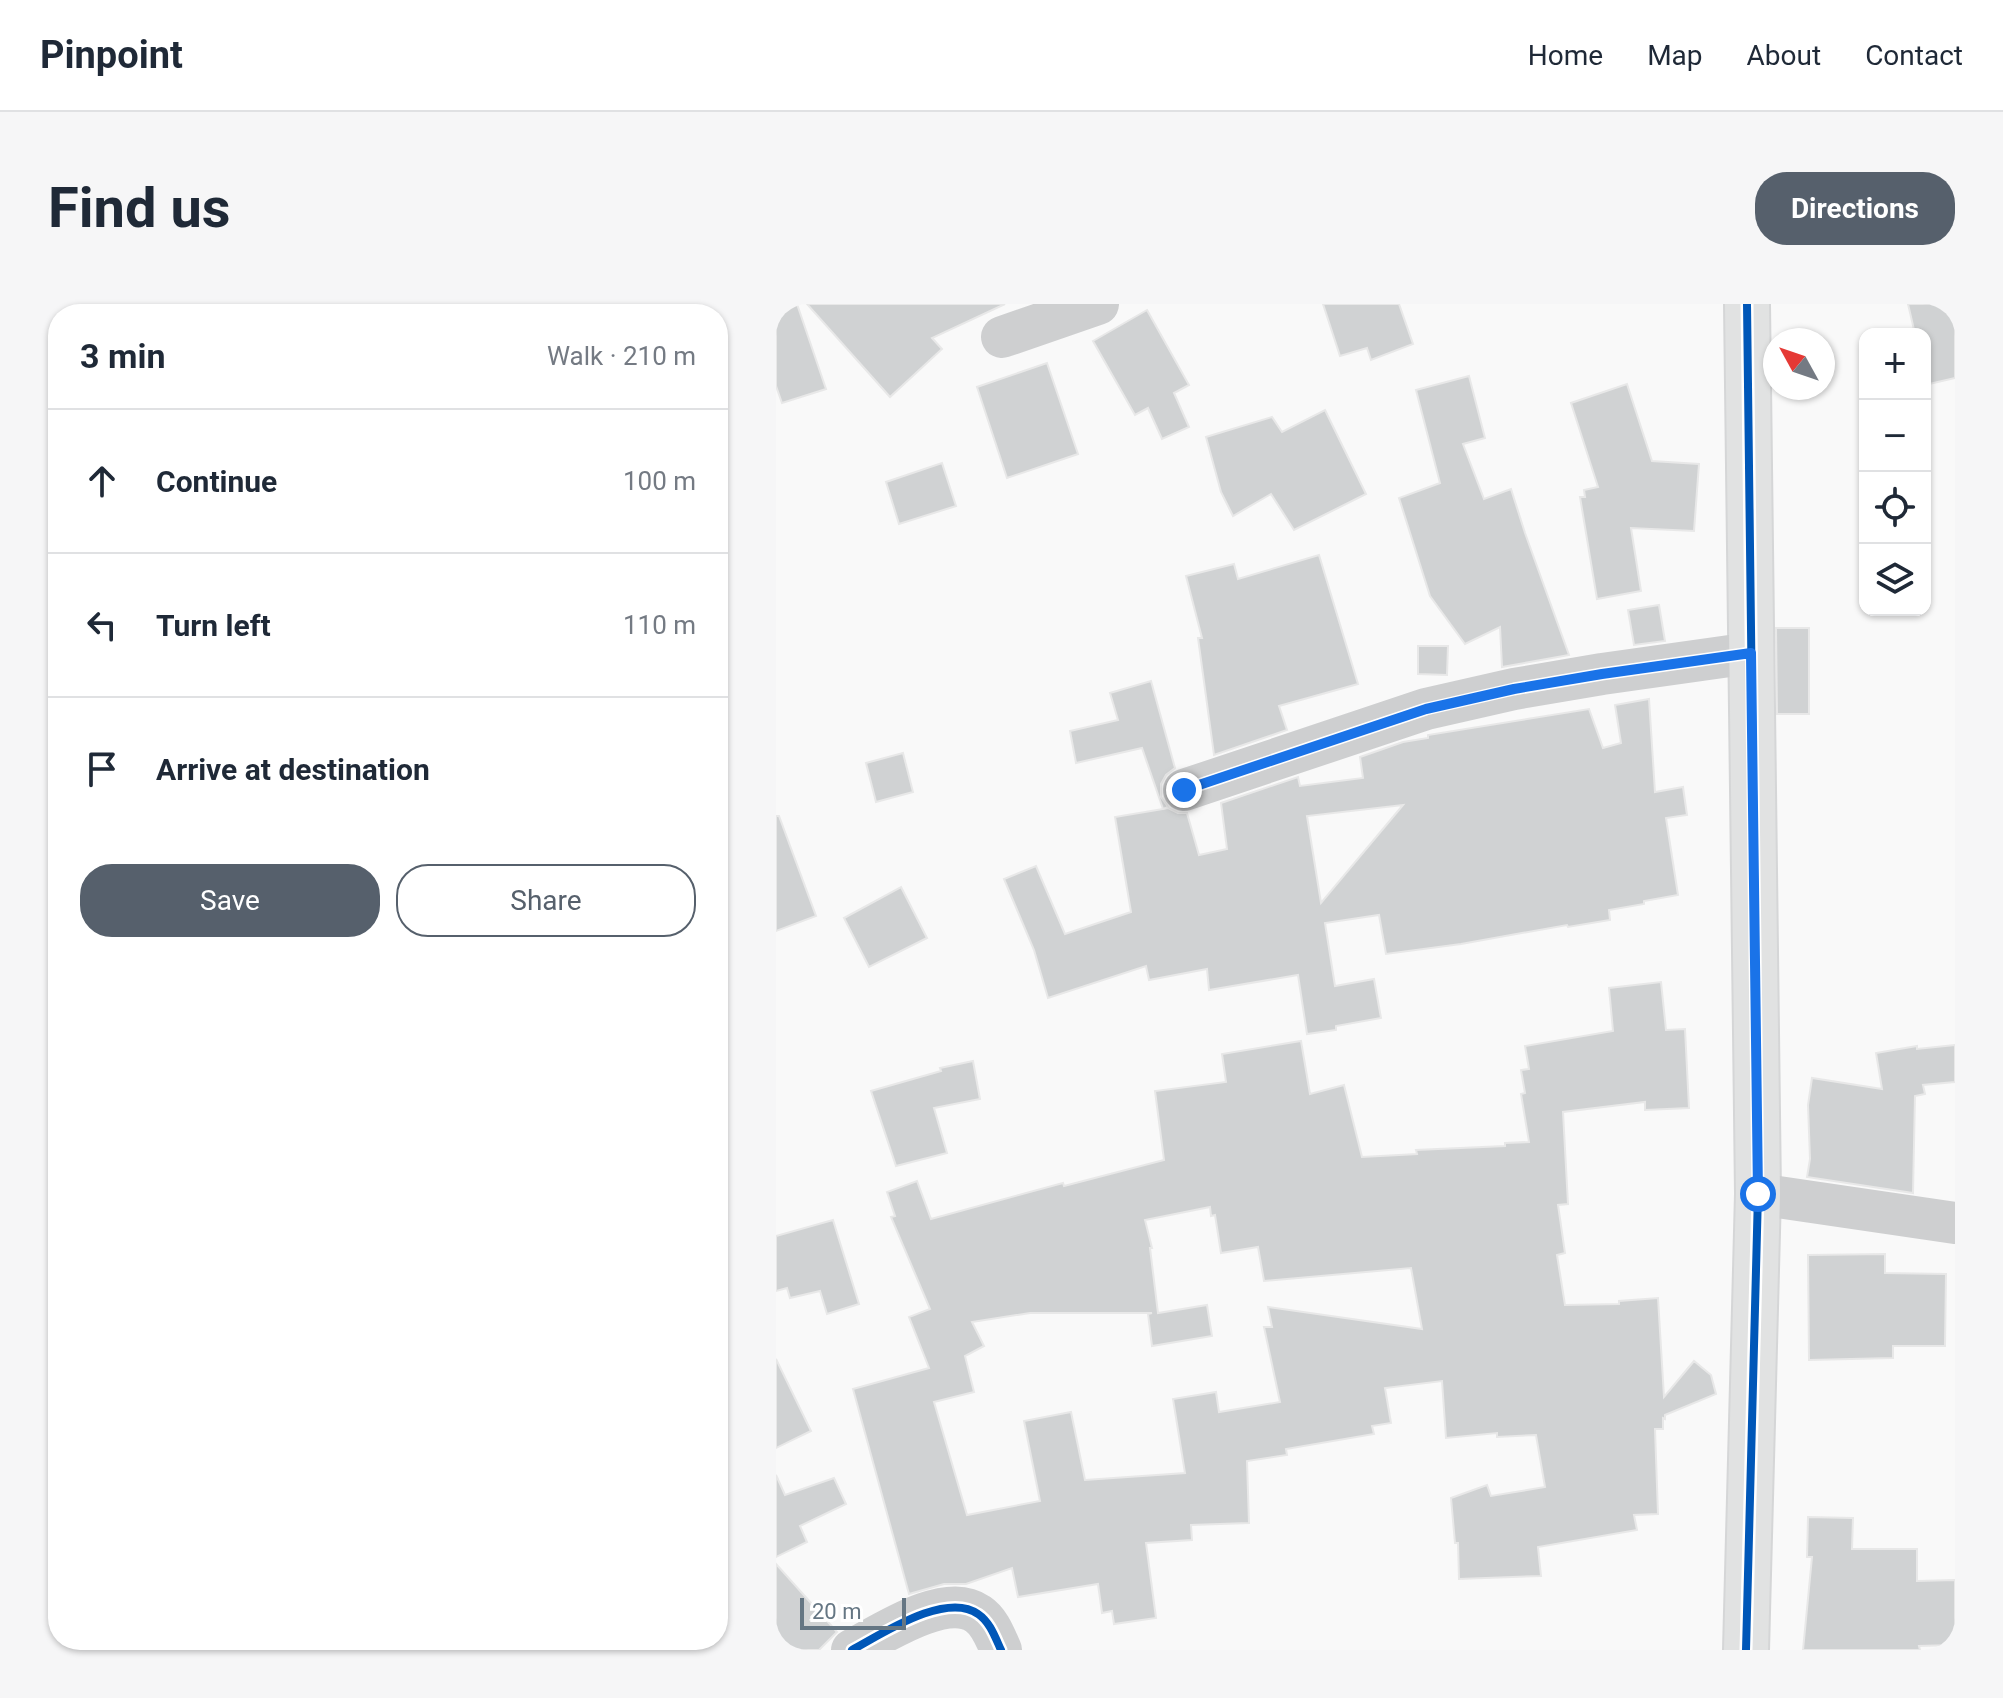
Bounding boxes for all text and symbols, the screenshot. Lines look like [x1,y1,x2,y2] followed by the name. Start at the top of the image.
[40,33,183,77] text: Pinpoint
[1528,39,1603,72] text: Home
[1647,39,1703,72] text: Map
[1747,39,1821,72] text: About
[1865,39,1963,72] text: Contact
[1755,172,1955,245] button: Directions
[48,175,231,241] text: Find us
[1763,328,1835,400] north arrow
[1859,328,1931,616] map controls
[1859,328,1931,400] button: +
[80,336,165,376] text: 3 min
[547,341,696,371] text: Walk · 210 m
[1859,400,1931,472] button: −
[80,459,124,503] icon: ahead
[156,464,277,499] text: Continue
[623,466,696,496] text: 100 m
[1859,472,1931,544] button: locate
[1859,544,1931,616] button: layers
[80,603,124,647] icon: left
[156,608,271,643] text: Turn left
[623,610,696,640] text: 110 m
[80,747,124,791] icon: arrive
[156,752,430,787] text: Arrive at destination
[1166,772,1202,808] route end
[80,864,380,937] button: Save
[396,864,696,937] button: Share
[1740,1176,1776,1212] route start
[800,1594,906,1630] scale bar
[812,1599,861,1624] text: 20 m

